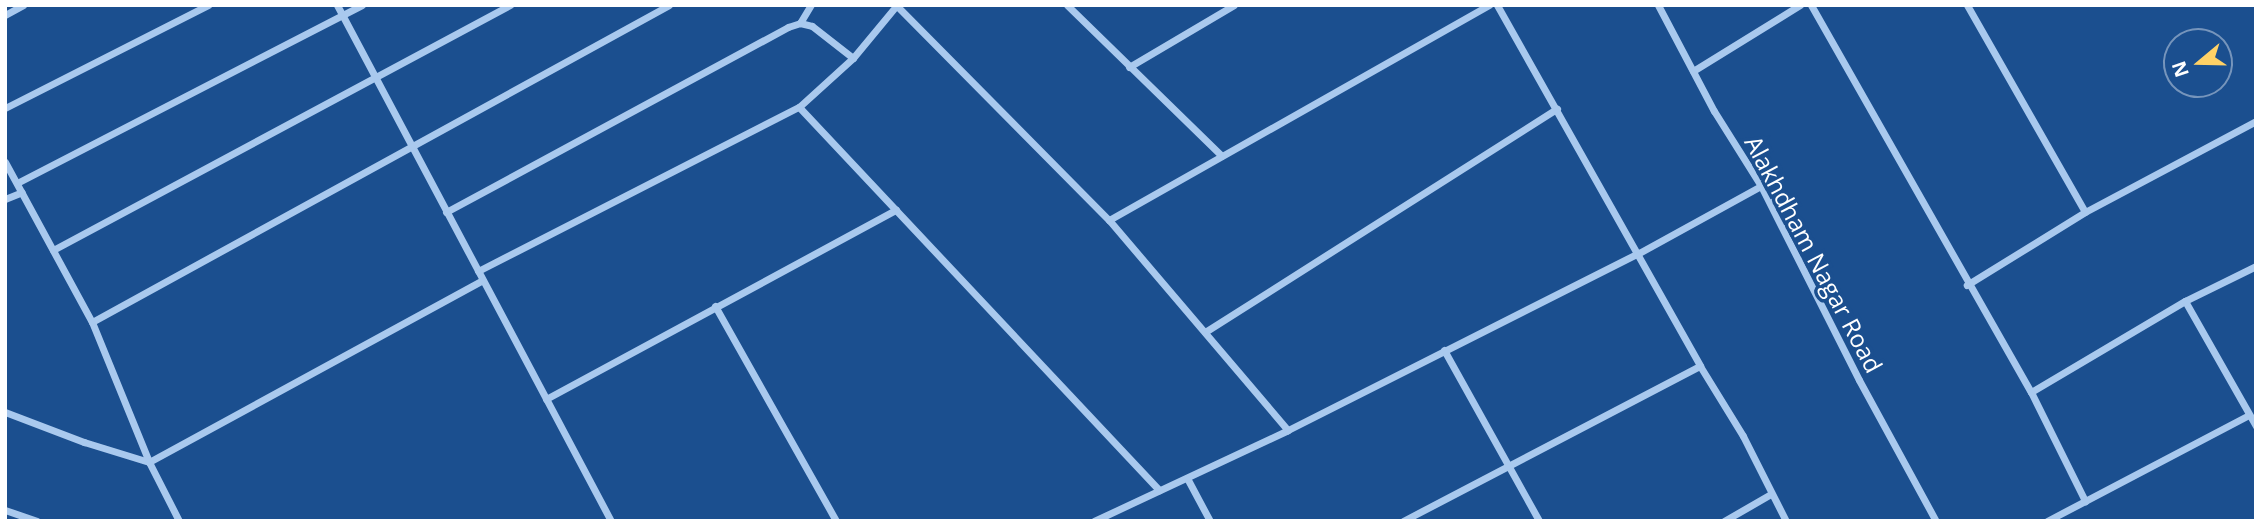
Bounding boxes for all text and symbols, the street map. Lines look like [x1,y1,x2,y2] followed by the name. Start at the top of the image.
[2163,28,2233,98] north arrow
[2165,58,2195,81] text: N
[1739,131,1889,377] street label: Alakhdham Nagar Road

